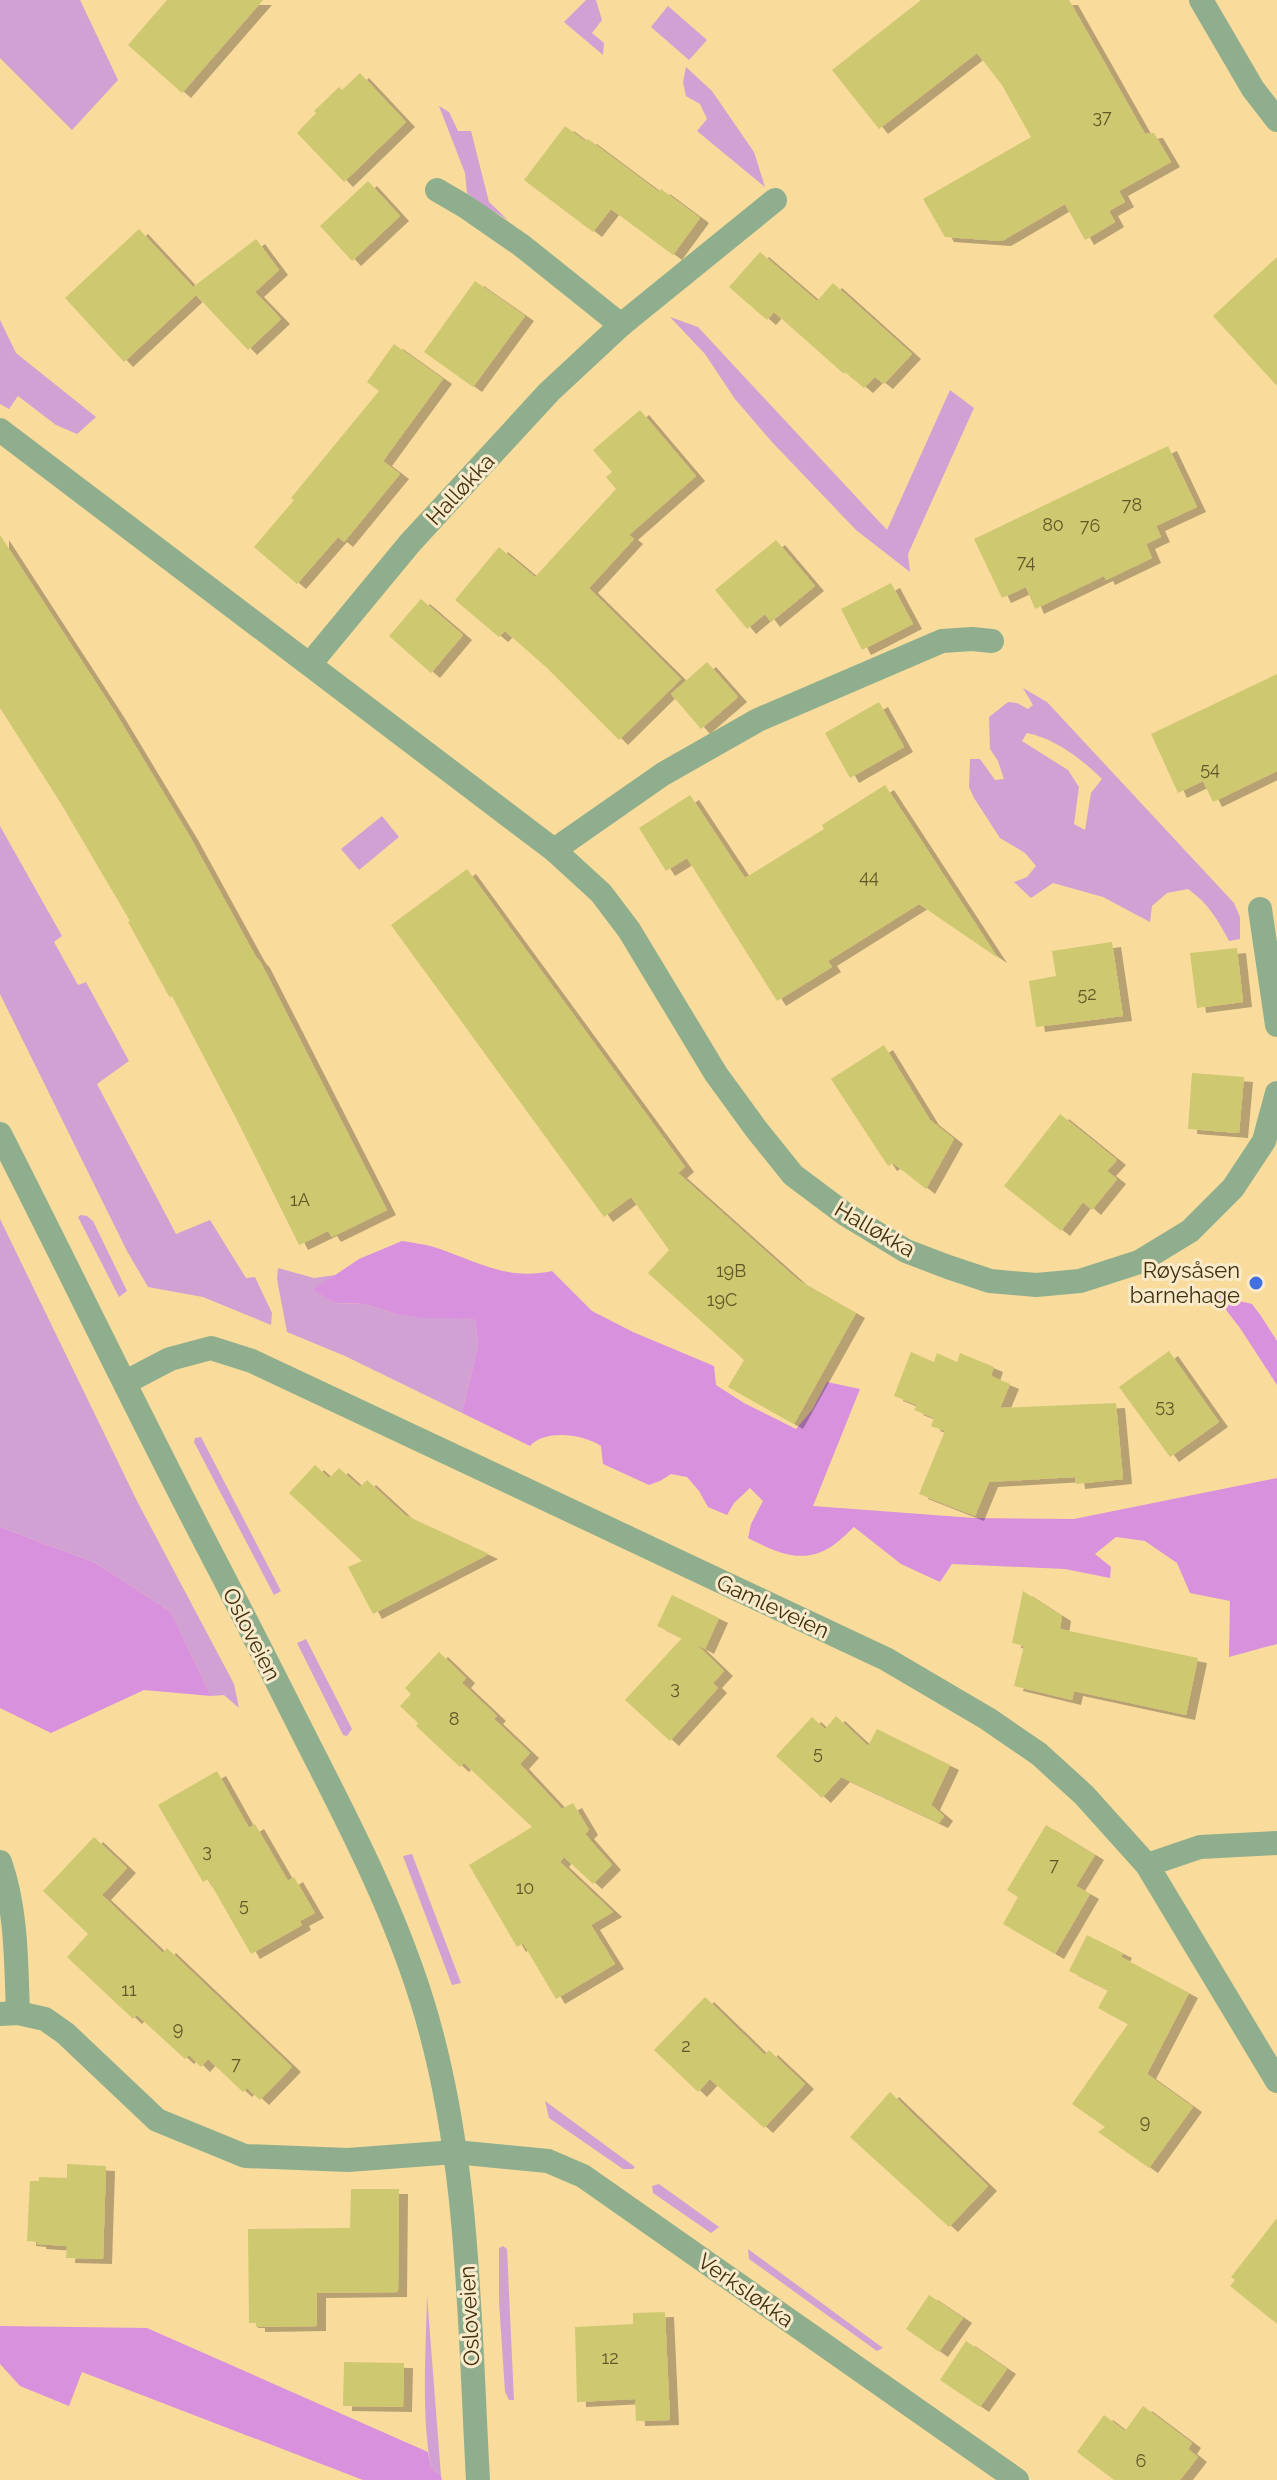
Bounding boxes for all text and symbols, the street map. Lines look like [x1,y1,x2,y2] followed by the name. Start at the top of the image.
[1092,106,1112,127] house number: 37
[420,448,500,530] street label: Halløkka
[1122,494,1142,515] house number: 78
[1042,514,1064,535] house number: 80
[1080,515,1100,536] house number: 76
[1017,551,1035,572] house number: 74
[1200,758,1220,779] house number: 54
[859,866,879,887] house number: 44
[1077,983,1097,1004] house number: 52
[290,1189,310,1210] house number: 1A
[830,1196,920,1262] street label: Halløkka
[1130,1257,1240,1308] place label: Røysåsen barnehage
[716,1260,746,1281] house number: 19B
[1247,1274,1265,1292] marker: Røysåsen barnehage
[707,1289,737,1310] house number: 19C
[1155,1395,1175,1416] house number: 53
[713,1569,833,1643] street label: Gamleveien
[218,1583,286,1685] street label: Osloveien
[670,1677,680,1698] house number: 3
[449,1708,459,1729] house number: 8
[813,1742,823,1763] house number: 5
[202,1840,212,1861] house number: 3
[1049,1854,1059,1875] house number: 7
[516,1877,534,1898] house number: 10
[239,1894,249,1915] house number: 5
[121,1979,137,2000] house number: 11
[173,2018,183,2039] house number: 9
[681,2035,691,2056] house number: 2
[231,2053,241,2074] house number: 7
[1140,2111,1150,2132] house number: 9
[693,2248,799,2332] street label: Verksløkka
[453,2265,485,2367] street label: Osloveien
[601,2347,619,2368] house number: 12
[1136,2450,1147,2471] house number: 6

